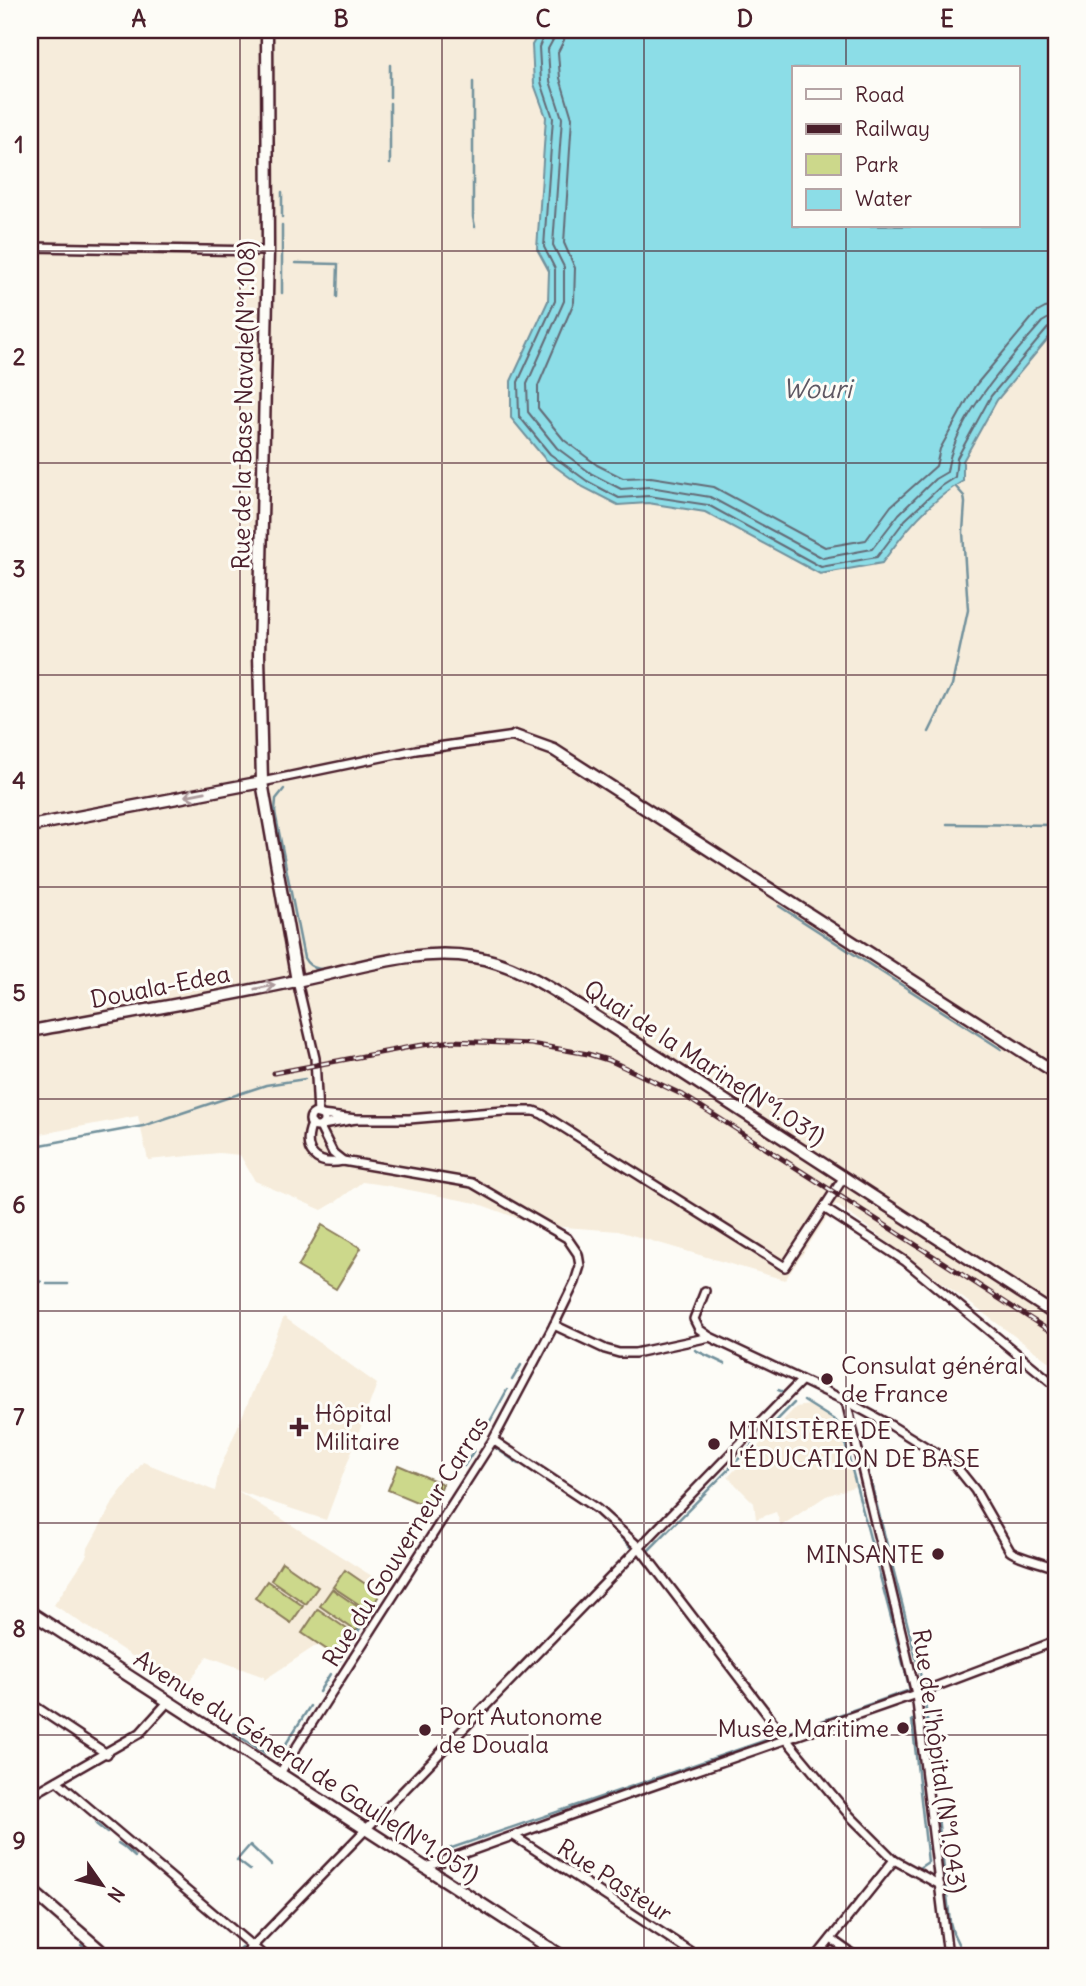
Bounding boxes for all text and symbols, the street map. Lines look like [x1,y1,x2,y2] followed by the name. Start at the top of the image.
[132,4,147,33] text: A
[333,4,349,33] text: B
[535,4,551,33] text: C
[737,4,753,33] text: D
[940,4,954,33] text: E
[792,66,1020,228] legend
[855,81,904,108] text: Road
[855,115,930,142] text: Railway
[14,130,24,159] text: 1
[855,151,898,178] text: Park
[855,185,913,212] text: Water
[225,240,261,570] street label: Rue de la Base Navale(N°1.108)
[13,342,26,371] text: 2
[783,372,855,405] water label: Wouri
[12,554,26,583] text: 3
[12,766,26,795] text: 4
[184,788,207,802] one-way arrow
[88,958,232,1014] street label: Douala-Edea
[579,973,831,1151] street label: Quai de la Marine(N°1.031)
[12,978,26,1007] text: 5
[253,980,276,994] one-way arrow
[12,1190,26,1219] text: 6
[841,1350,1024,1408] place label: Consulat général de France
[819,1371,835,1387] marker: Consulat général de France
[315,1398,400,1456] place label: Hôpital Militaire
[13,1402,25,1431] text: 7
[315,1410,495,1672] street label: Rue du Gouverneur Carras
[728,1415,980,1473] place label: MINISTÈRE DE L'ÉDUCATION DE BASE
[289,1417,309,1437] marker: Hôpital Militaire
[706,1436,722,1452] marker: MINISTÈRE DE L'ÉDUCATION DE BASE
[805,1539,924,1569] place label: MINSANTE
[930,1546,946,1562] marker: MINSANTE
[12,1614,26,1643] text: 8
[907,1627,973,1895] street label: Rue de l'hôpital (N°1.043)
[129,1643,485,1889] street label: Avenue du Géneral de Gaulle(N°1.051)
[439,1701,602,1759] place label: Port Autonome de Douala
[718,1713,889,1743] place label: Musée Maritime
[895,1720,911,1736] marker: Musée Maritime
[417,1722,433,1738] marker: Port Autonome de Douala
[12,1826,26,1855] text: 9
[552,1832,678,1928] street label: Rue Pasteur
[66,1850,136,1920] north arrow
[102,1882,130,1907] text: N

